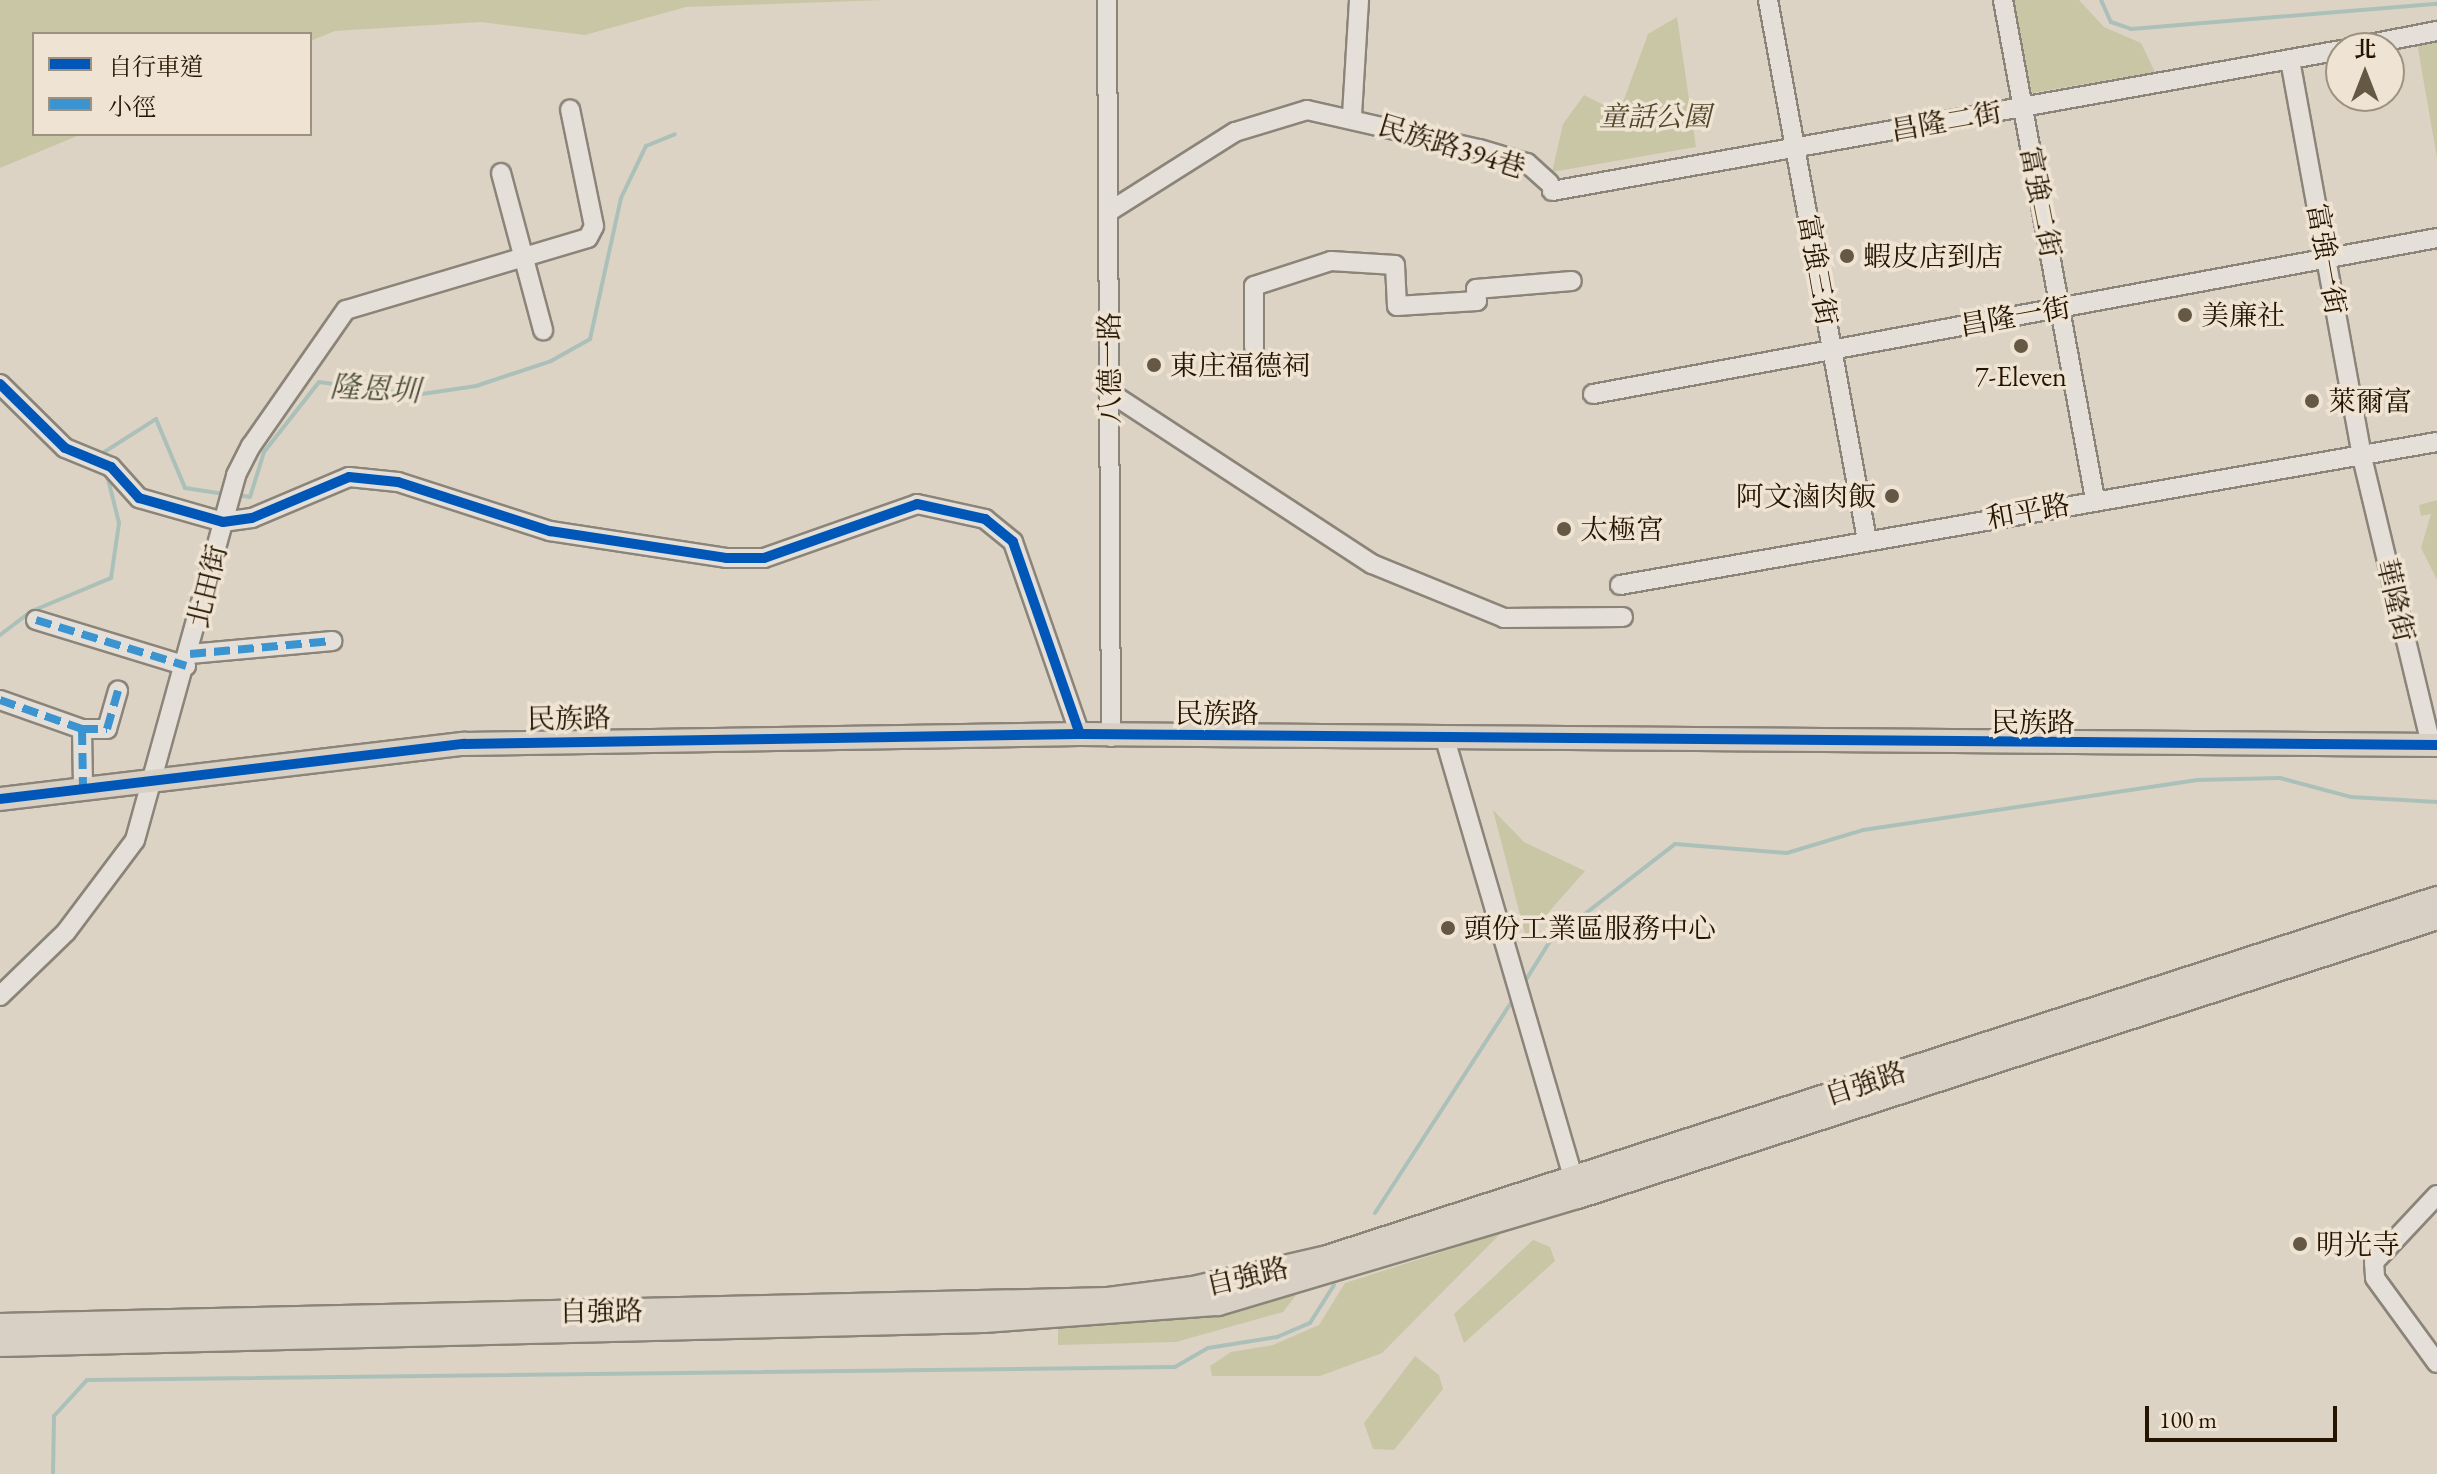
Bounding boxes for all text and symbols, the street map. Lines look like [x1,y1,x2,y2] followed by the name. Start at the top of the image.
[32,32,312,136] legend
[2325,32,2405,112] north arrow
[2354,35,2376,64] text: 北
[108,51,204,82] text: 自行車道
[108,91,156,122] text: 小徑
[1888,95,2004,147] street label: 昌隆二街
[1599,99,1711,133] park label: 童話公園
[1374,108,1530,184] street label: 民族路394巷
[2014,144,2068,260] street label: 富強二街
[2301,201,2353,317] street label: 富強一街
[1792,212,1844,328] street label: 富強三街
[1863,239,2003,273] place label: 蝦皮店到店
[1838,247,1856,265] marker: 蝦皮店到店
[1957,290,2073,342] street label: 昌隆一街
[2201,298,2285,332] place label: 美廉社
[2176,306,2194,324] marker: 美廉社
[1092,312,1126,424] street label: 八德一路
[2012,337,2030,355] marker: 7-Eleven
[1170,348,1310,382] place label: 東庄福德祠
[1145,356,1163,374] marker: 東庄福德祠
[1975,359,2067,393] place label: 7-Eleven
[329,369,421,409] water label: 隆恩圳
[2328,384,2412,418] place label: 萊爾富
[2303,392,2321,410] marker: 萊爾富
[1736,479,1876,513] place label: 阿文滷肉飯
[1883,487,1901,505] marker: 阿文滷肉飯
[1984,487,2072,535] street label: 和平路
[1580,512,1664,546] place label: 太極宮
[1555,520,1573,538] marker: 太極宮
[181,541,233,631] street label: 北田街
[2370,555,2422,645] street label: 華隆街
[1175,696,1259,730] street label: 民族路
[527,700,611,736] street label: 民族路
[1991,705,2075,739] street label: 民族路
[1464,911,1716,945] place label: 頭份工業區服務中心
[1439,919,1457,937] marker: 頭份工業區服務中心
[1820,1054,1910,1112] street label: 自強路
[2316,1227,2400,1261] place label: 明光寺
[2291,1235,2309,1253] marker: 明光寺
[1202,1250,1292,1302] street label: 自強路
[559,1293,643,1329] street label: 自強路
[2149,1390,2341,1440] scale bar
[2159,1404,2217,1435] text: 100 m

